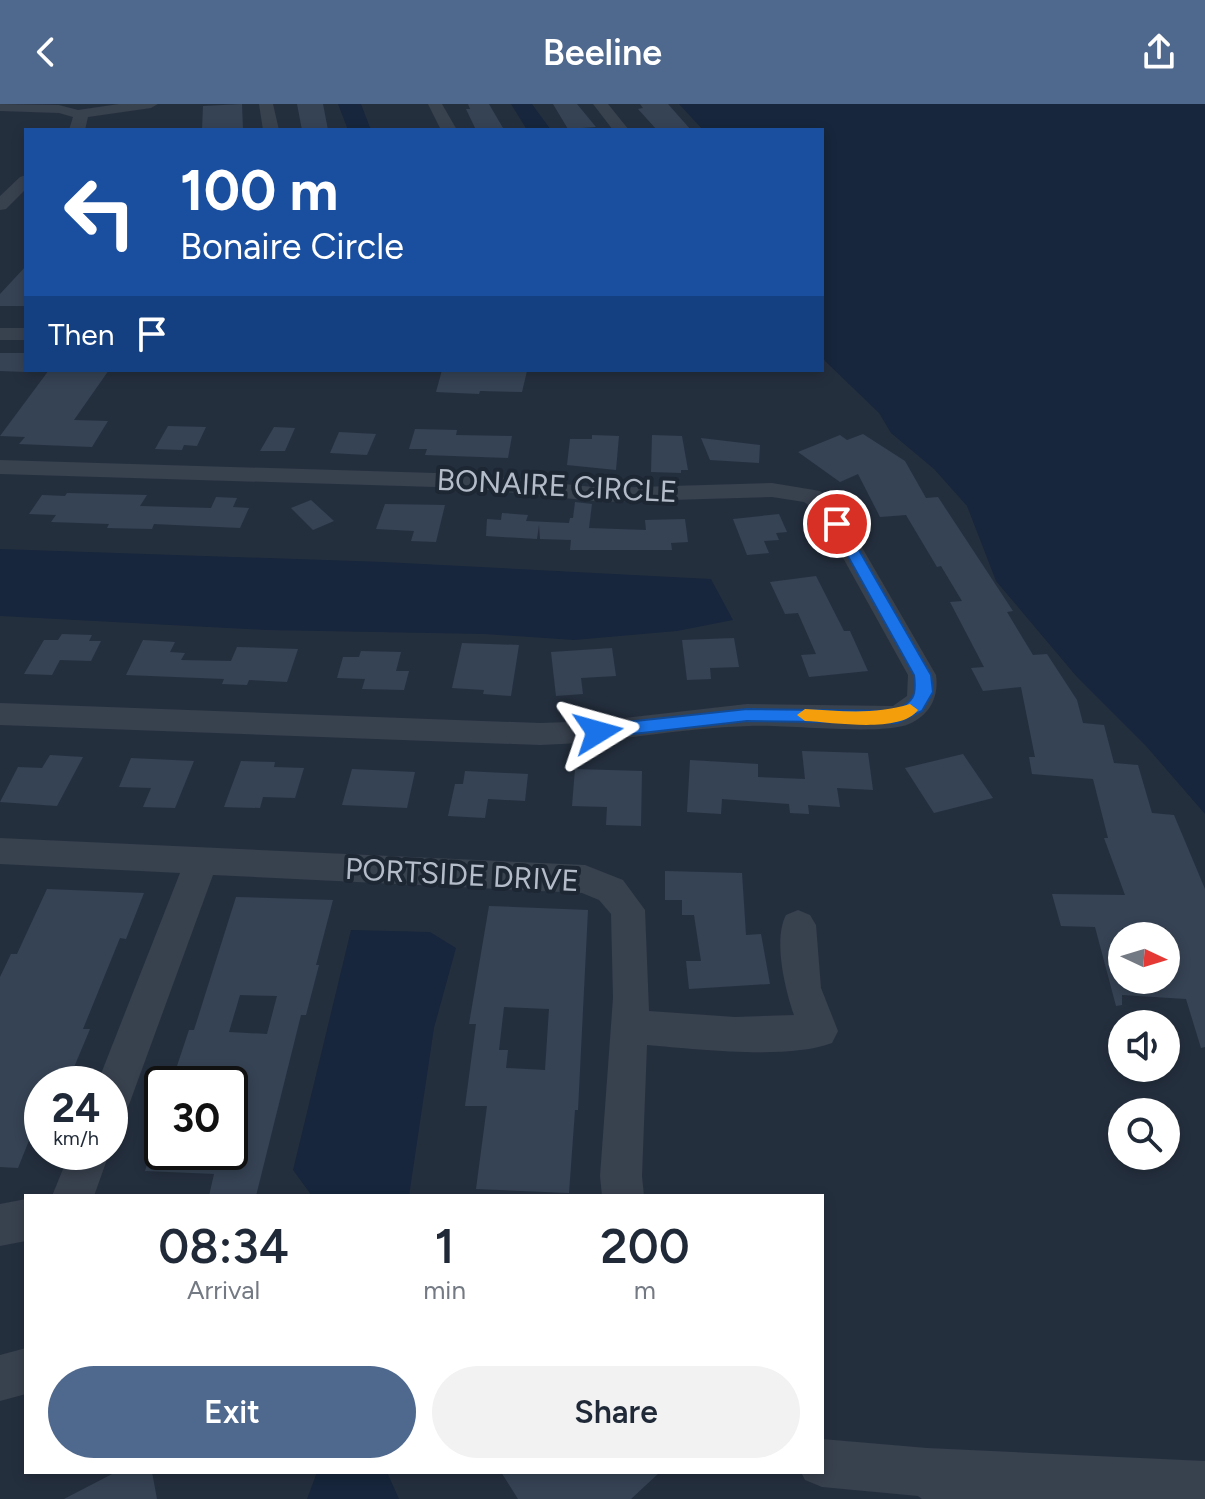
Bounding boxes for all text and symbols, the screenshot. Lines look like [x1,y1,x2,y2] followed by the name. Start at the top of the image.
[24,30,68,74] icon: back
[1137,30,1181,74] icon: share
[543,31,662,74] text: Beeline
[180,157,338,224] text: 100 m
[48,160,152,264] icon: left
[180,225,404,268] text: Bonaire Circle
[130,312,174,356] icon: arrive
[48,316,114,353] text: Then
[436,461,678,510] street label: BONAIRE CIRCLE
[803,490,871,558] pin
[815,502,859,546] icon: arrive
[556,690,640,774] position arrow
[344,850,580,899] street label: PORTSIDE DRIVE
[1108,922,1180,994] north arrow
[1108,922,1180,1170] map controls
[1108,1010,1180,1082] button: sound
[144,1066,248,1170] speed limit sign: 30
[52,1084,100,1132] text: 24
[1108,1098,1180,1170] button: search
[53,1126,99,1150] text: km/h
[158,1217,289,1275] text: 08:34
[435,1217,455,1275] text: 1
[600,1217,690,1275] text: 200
[187,1274,260,1306] text: Arrival
[423,1274,466,1306] text: min
[634,1274,656,1306] text: m
[48,1366,416,1458] button: Exit
[432,1366,800,1458] button: Share

